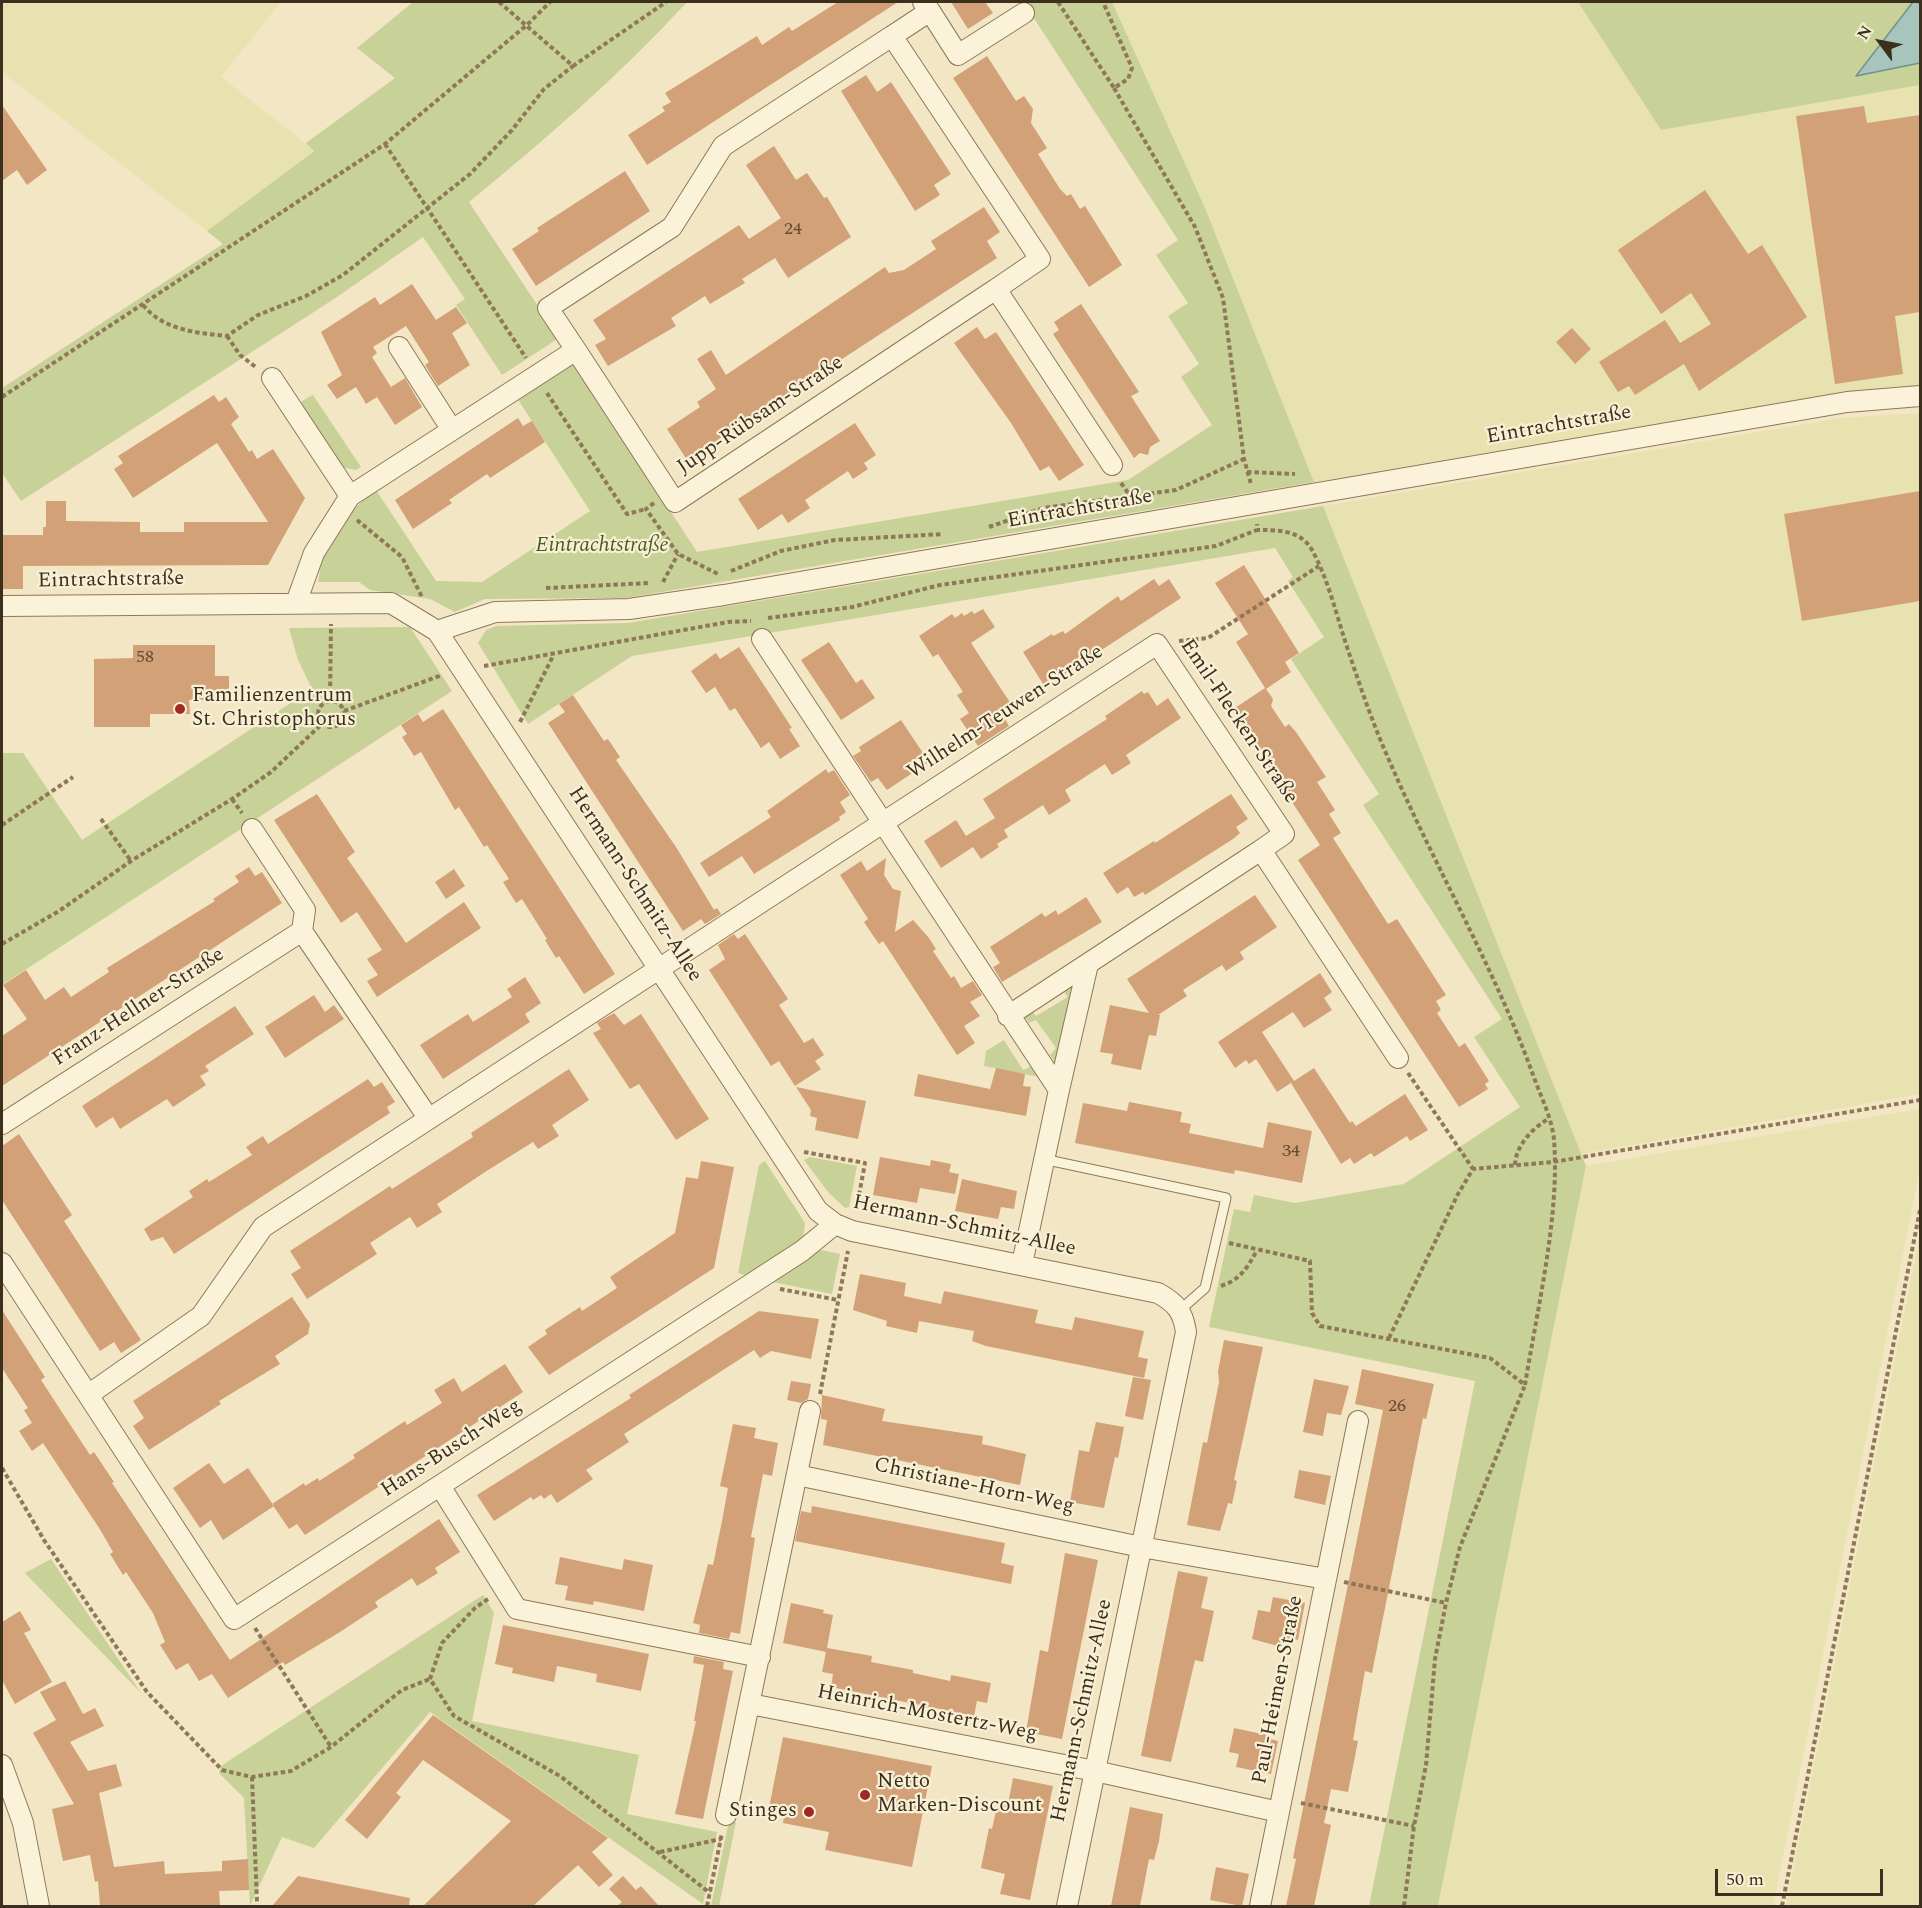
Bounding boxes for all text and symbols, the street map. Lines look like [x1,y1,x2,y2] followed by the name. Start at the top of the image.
[1850,12,1910,72] north arrow
[1851,21,1878,44] text: N
[784,219,802,241] house number: 24
[673,351,849,481] street label: Jupp-Rübsam-Straße
[1485,401,1633,451] street label: Eintrachtstraße
[1006,485,1154,535] street label: Eintrachtstraße
[535,534,669,560] park label: Eintrachtstraße
[37,567,185,595] street label: Eintrachtstraße
[1173,635,1303,809] street label: Emil-Flecken-Straße
[903,640,1109,786] street label: Wilhelm-Teuwen-Straße
[136,647,154,669] house number: 58
[192,684,356,734] place label: Familienzentrum St. Christophorus
[173,702,187,716] marker: Familienzentrum St. Christophorus
[561,783,707,987] street label: Hermann-Schmitz-Allee
[48,943,230,1073] street label: Franz-Hellner-Straße
[1282,1141,1300,1163] house number: 34
[850,1191,1078,1263] street label: Hermann-Schmitz-Allee
[377,1394,527,1504] street label: Hans-Busch-Weg
[1388,1396,1406,1418] house number: 26
[872,1453,1076,1521] street label: Christiane-Horn-Weg
[1248,1593,1310,1787] street label: Paul-Heimen-Straße
[1047,1597,1119,1825] street label: Hermann-Schmitz-Allee
[815,1680,1039,1748] street label: Heinrich-Mostertz-Weg
[877,1770,1042,1820] place label: Netto Marken-Discount
[858,1788,872,1802] marker: Netto Marken-Discount
[729,1799,797,1825] place label: Stinges
[802,1805,816,1819] marker: Stinges
[1718,1857,1886,1895] scale bar
[1726,1866,1764,1893] text: 50 m

